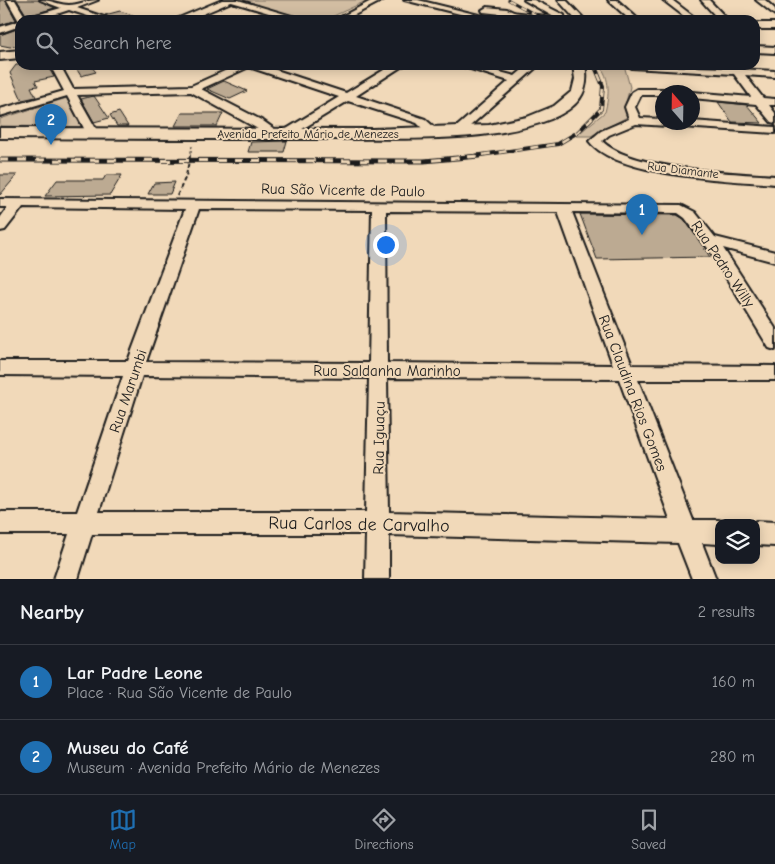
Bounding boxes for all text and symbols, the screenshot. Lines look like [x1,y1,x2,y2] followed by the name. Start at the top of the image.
[15,15,760,70] search box
[33,29,61,57] icon: search
[73,32,172,54] text: Search here
[655,85,700,130] north arrow
[35,104,67,145] pin: 2
[217,127,399,141] street label: Avenida Prefeito Mário de Menezes
[647,159,719,181] street label: Rua Diamante
[261,180,425,200] street label: Rua São Vicente de Paulo
[626,194,658,235] pin: 1
[687,217,759,311] street label: Rua Pedro Willy
[373,232,399,258] your location
[595,312,671,474] street label: Rua Claudina Rios Gomes
[105,347,151,435] street label: Rua Marumbi
[313,362,461,380] street label: Rua Saldanha Marinho
[369,401,389,475] street label: Rua Iguaçu
[268,512,450,537] street label: Rua Carlos de Carvalho
[715,519,760,564] map controls
[715,519,760,564] button: layers
[20,600,84,624] text: Nearby
[698,603,755,621] text: 2 results
[67,662,203,684] text: Lar Padre Leone
[33,673,39,691] text: 1
[712,673,755,691] text: 160 m
[67,684,292,702] text: Place · Rua São Vicente de Paulo
[67,737,189,759] text: Museu do Café
[32,748,40,766] text: 2
[710,748,755,766] text: 280 m
[67,759,380,777] text: Museum · Avenida Prefeito Mário de Menezes
[109,806,137,853] tab: Map
[354,806,414,853] tab: Directions
[631,806,666,853] tab: Saved

